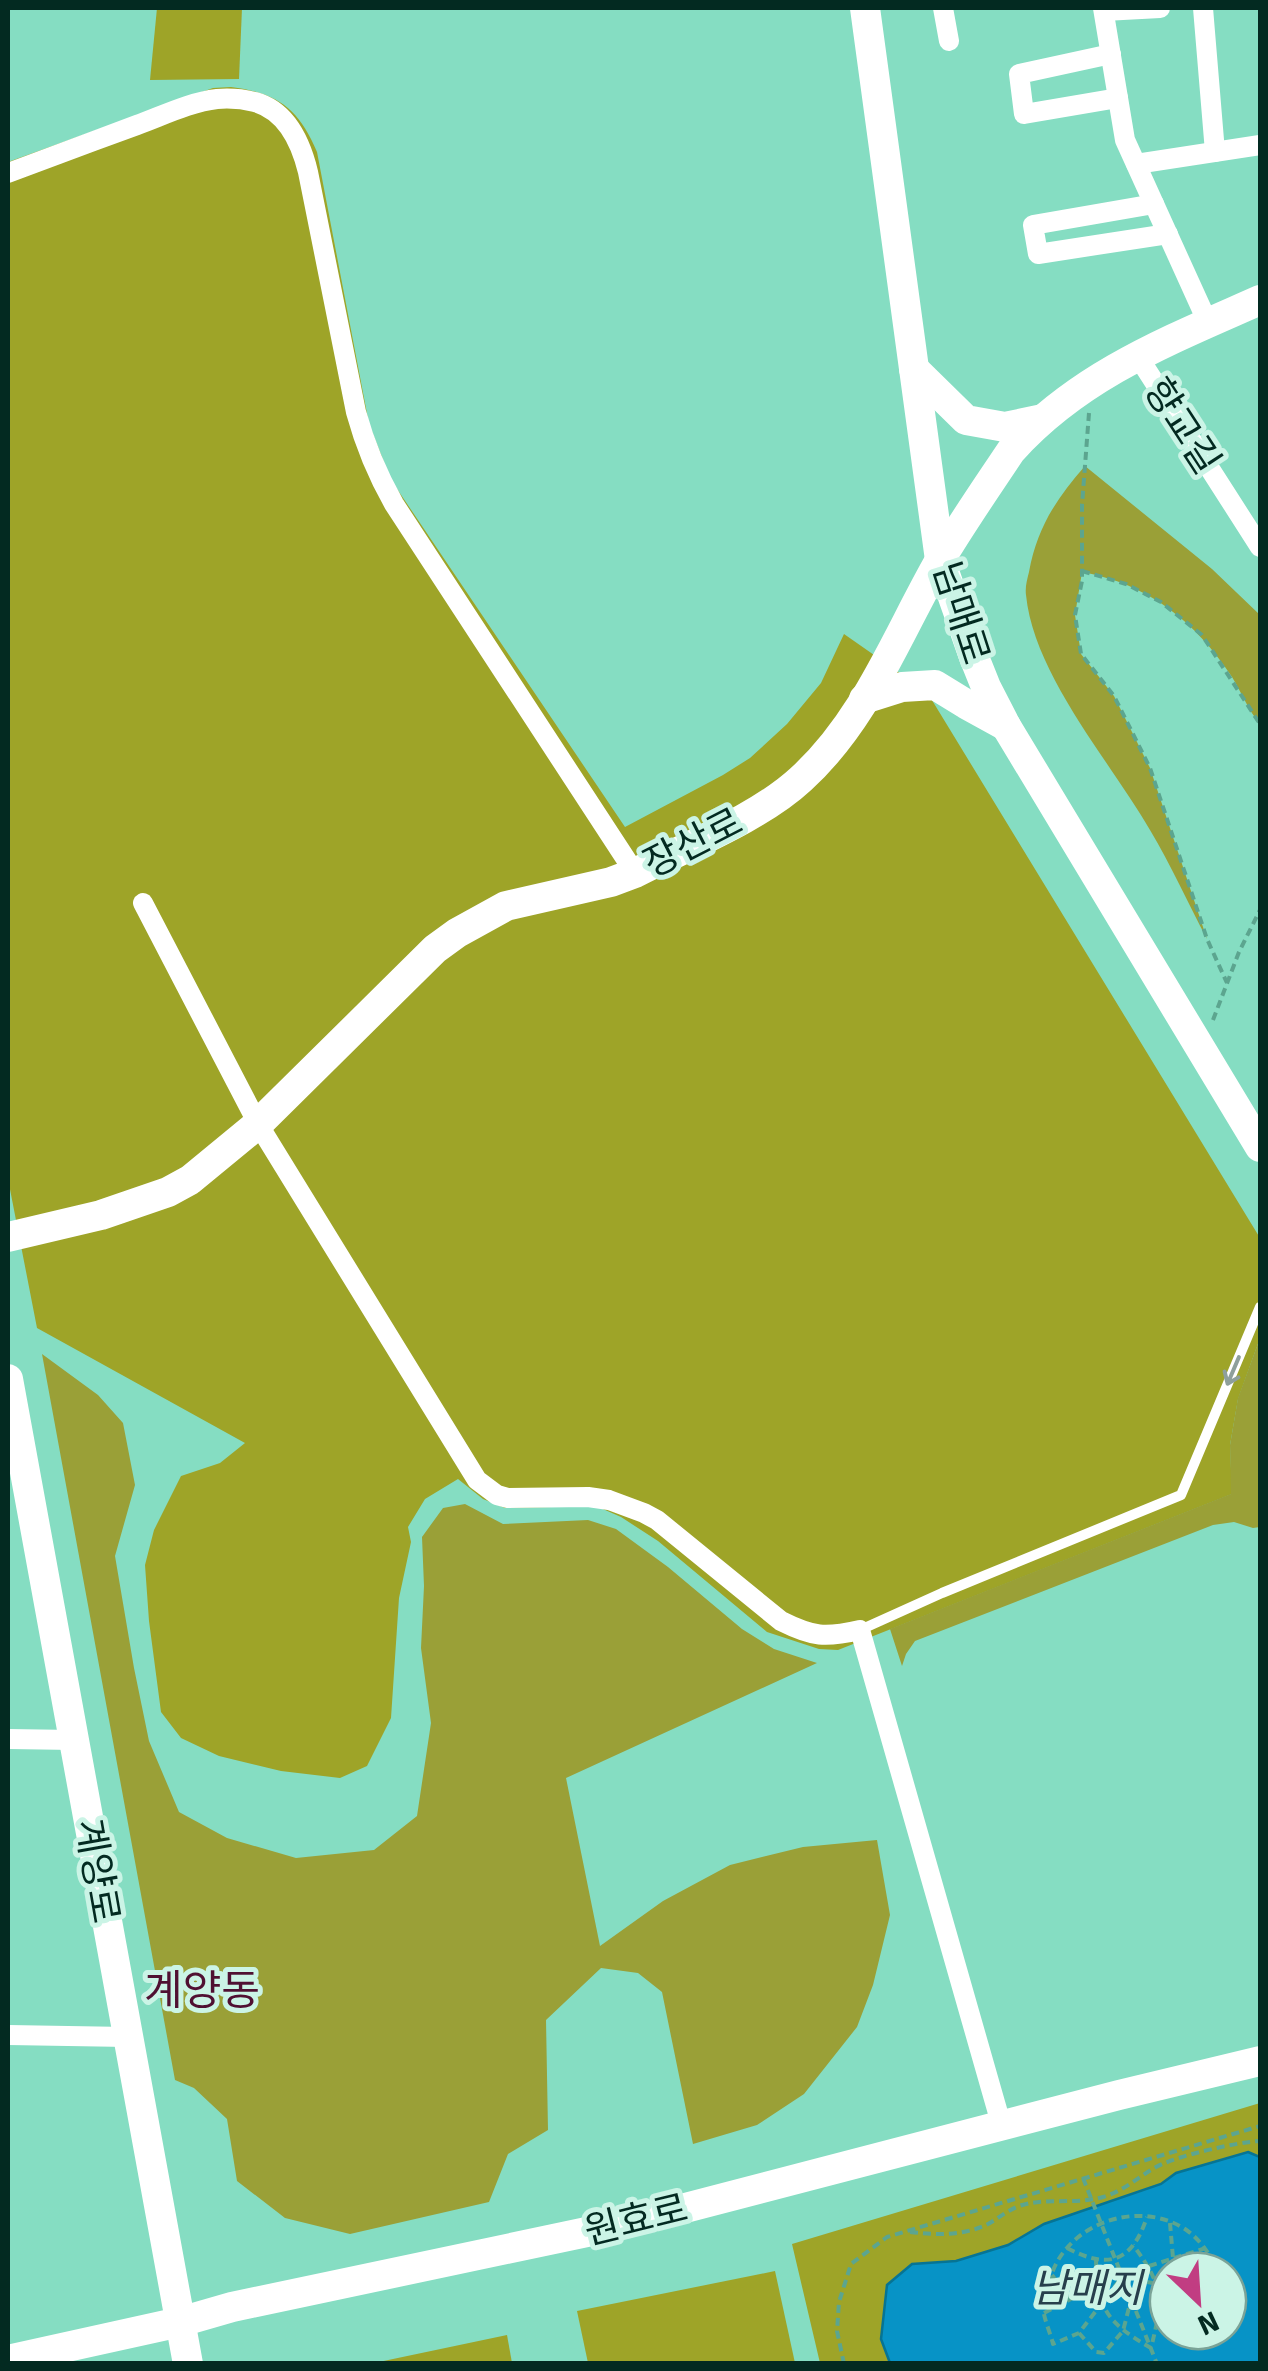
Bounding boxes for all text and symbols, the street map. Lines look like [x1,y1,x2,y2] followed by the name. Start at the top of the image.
[1134,369,1230,483] street label: 향교길
[922,556,1000,670] street label: 남매로
[636,798,750,888] street label: 장산로
[1223,1355,1241,1386] one-way arrow
[65,1815,129,1927] street label: 계양로
[144,1966,260,2017] district label: 계양동
[579,2185,693,2255] street label: 원효로
[1148,2251,1248,2351] north arrow
[1032,2264,1145,2314] water label: 남매지
[1192,2303,1224,2342] text: N

